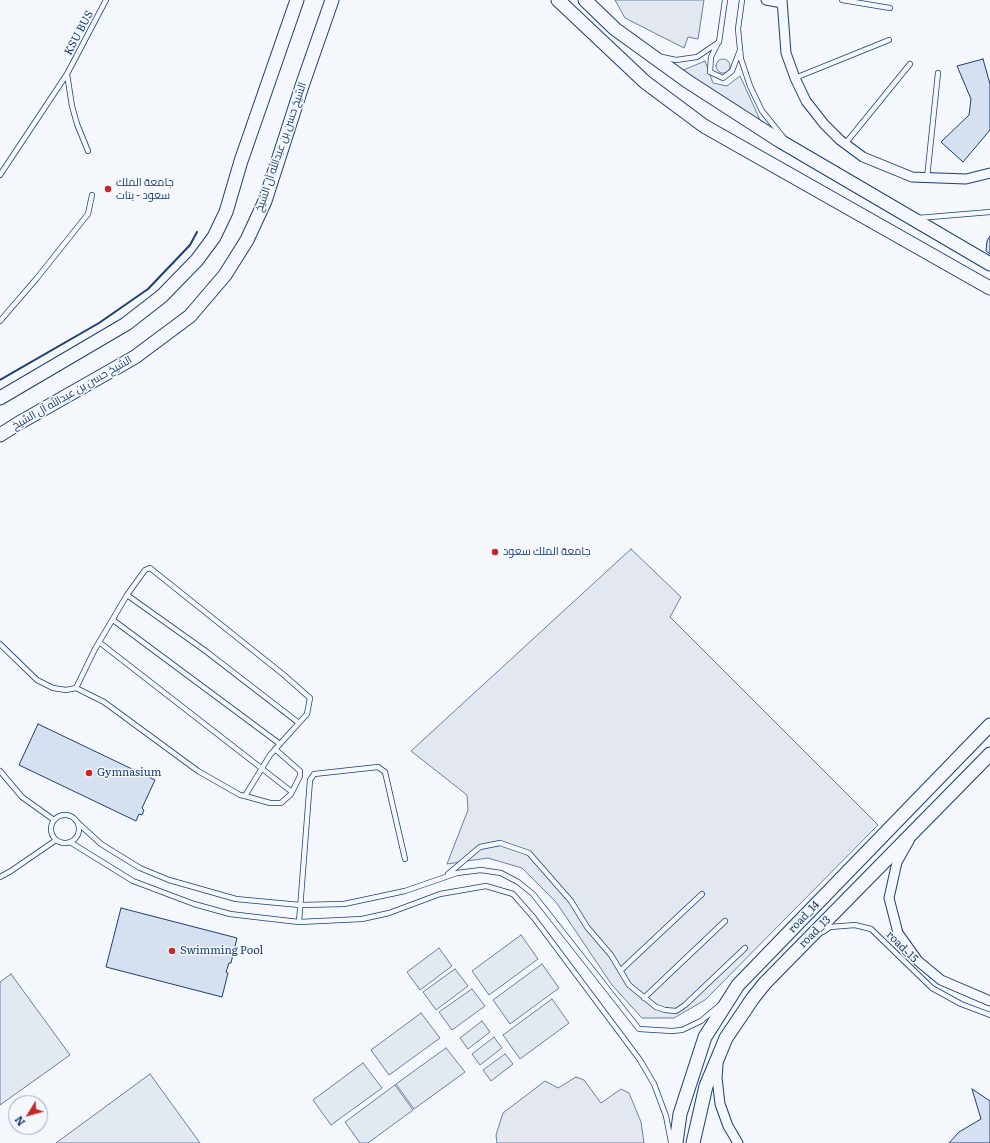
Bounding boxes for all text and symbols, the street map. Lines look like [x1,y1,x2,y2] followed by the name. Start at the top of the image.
[62,8,96,58] street label: KSU BUS
[253,80,309,214] street label: الشيخ حسن بن عبدالله آل الشيخ
[116,176,174,202] place label: جامعة الملك سعود - بنات
[103,184,113,194] marker: جامعة الملك سعود - بنات
[10,353,134,433] street label: الشيخ حسن بن عبدالله آل الشيخ
[503,545,591,559] place label: جامعة الملك سعود
[490,547,500,557] marker: جامعة الملك سعود
[97,766,161,780] place label: Gymnasium
[84,768,94,778] marker: Gymnasium
[786,898,822,936] street label: road_14
[796,913,834,951] street label: road_13
[883,928,921,966] street label: road_15
[180,944,263,958] place label: Swimming Pool
[167,946,177,956] marker: Swimming Pool
[8,1095,48,1135] north arrow
[10,1113,28,1130] text: N

